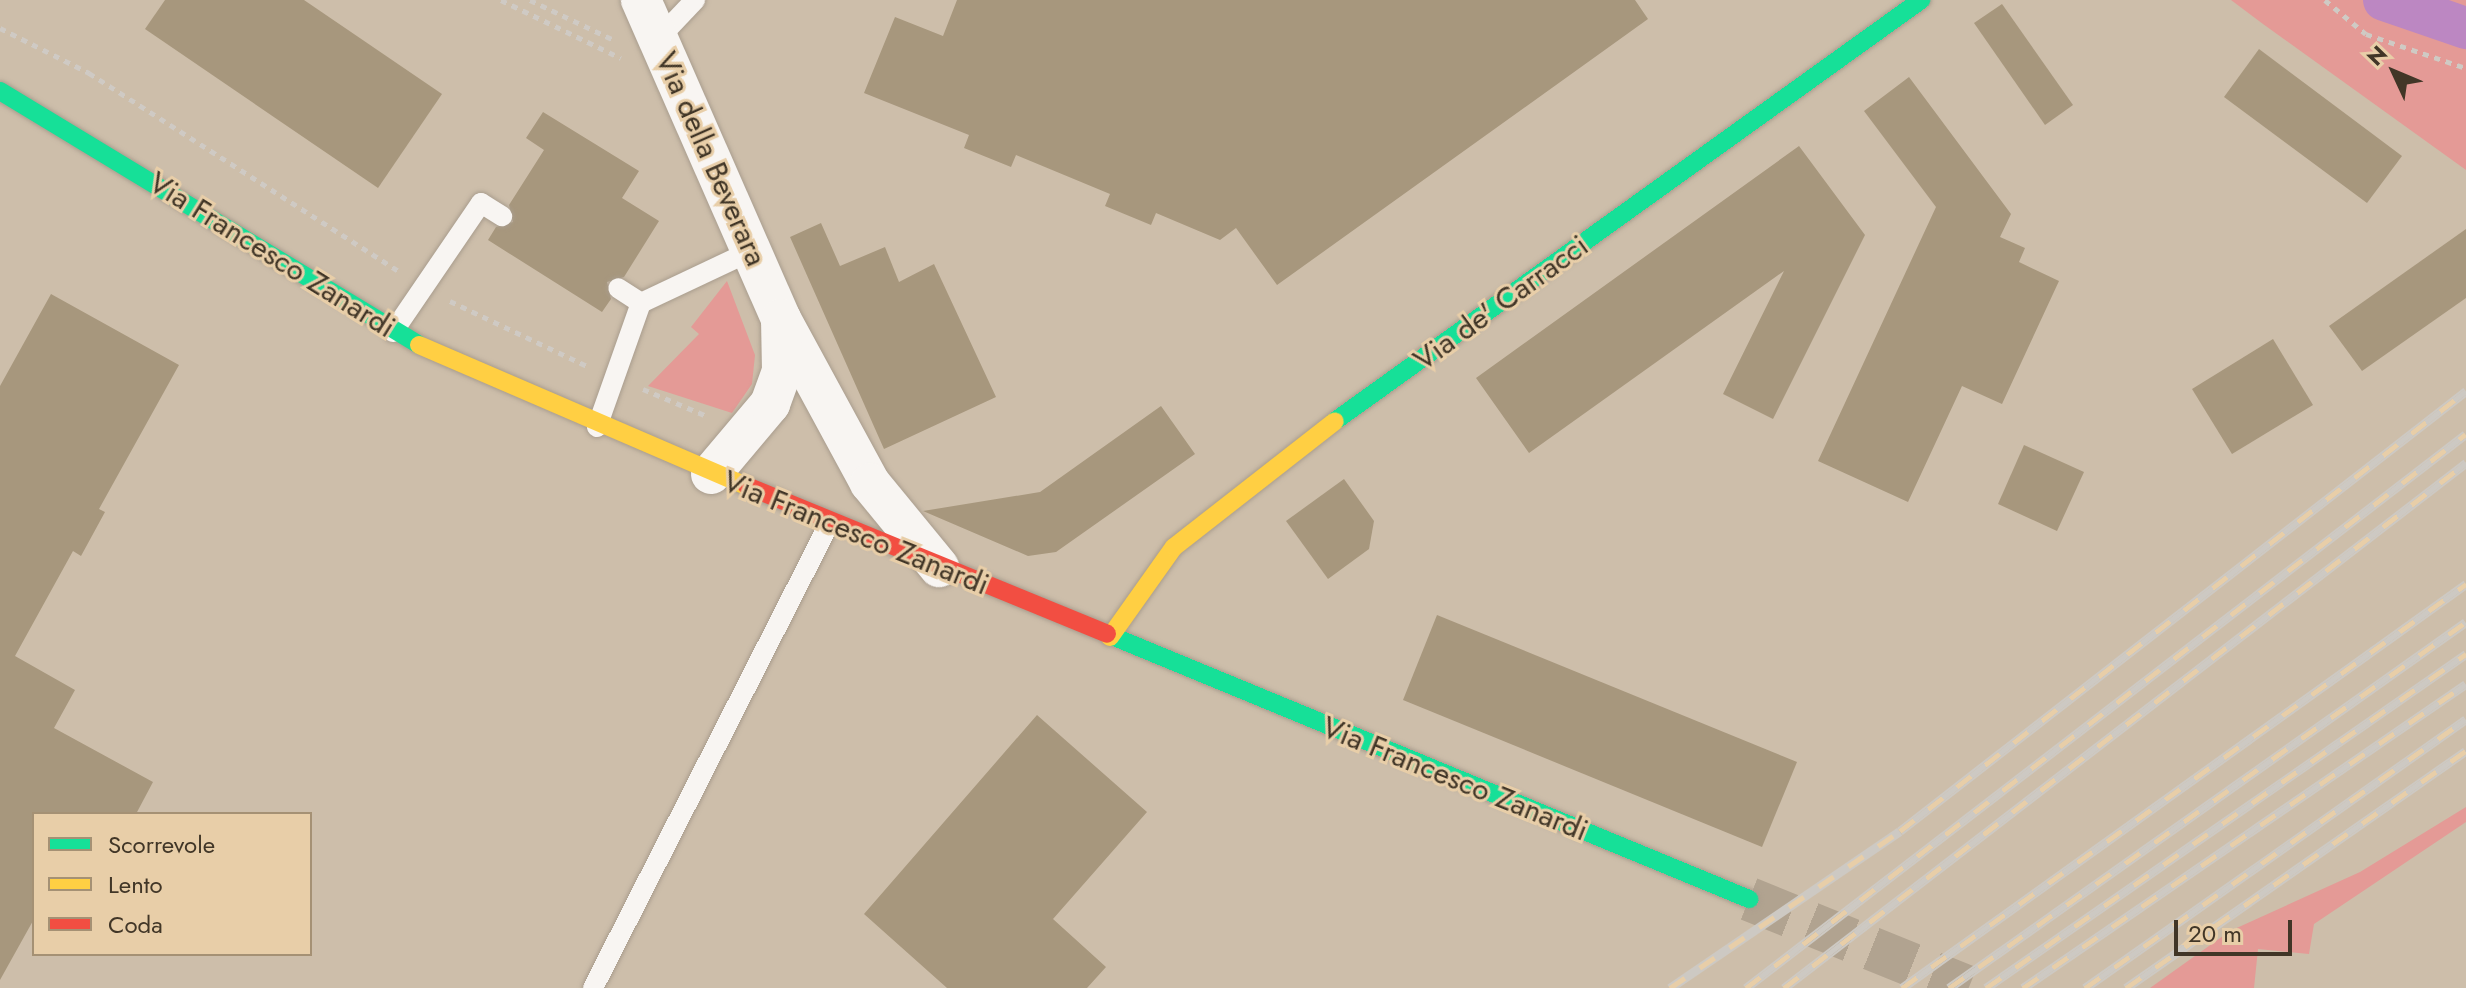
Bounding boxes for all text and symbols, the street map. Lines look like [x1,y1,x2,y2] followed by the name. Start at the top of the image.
[2354,32,2434,112] north arrow
[2359,38,2394,73] text: N
[648,47,774,271] street label: Via della Beverara
[142,165,402,345] street label: Via Francesco Zanardi
[1407,228,1595,378] street label: Via de' Carracci
[718,463,994,603] street label: Via Francesco Zanardi
[1317,709,1593,849] street label: Via Francesco Zanardi
[32,812,312,956] legend
[108,827,215,862] text: Scorrevole
[108,867,163,902] text: Lento
[2178,904,2296,954] scale bar
[108,907,163,942] text: Coda
[2188,916,2242,951] text: 20 m

